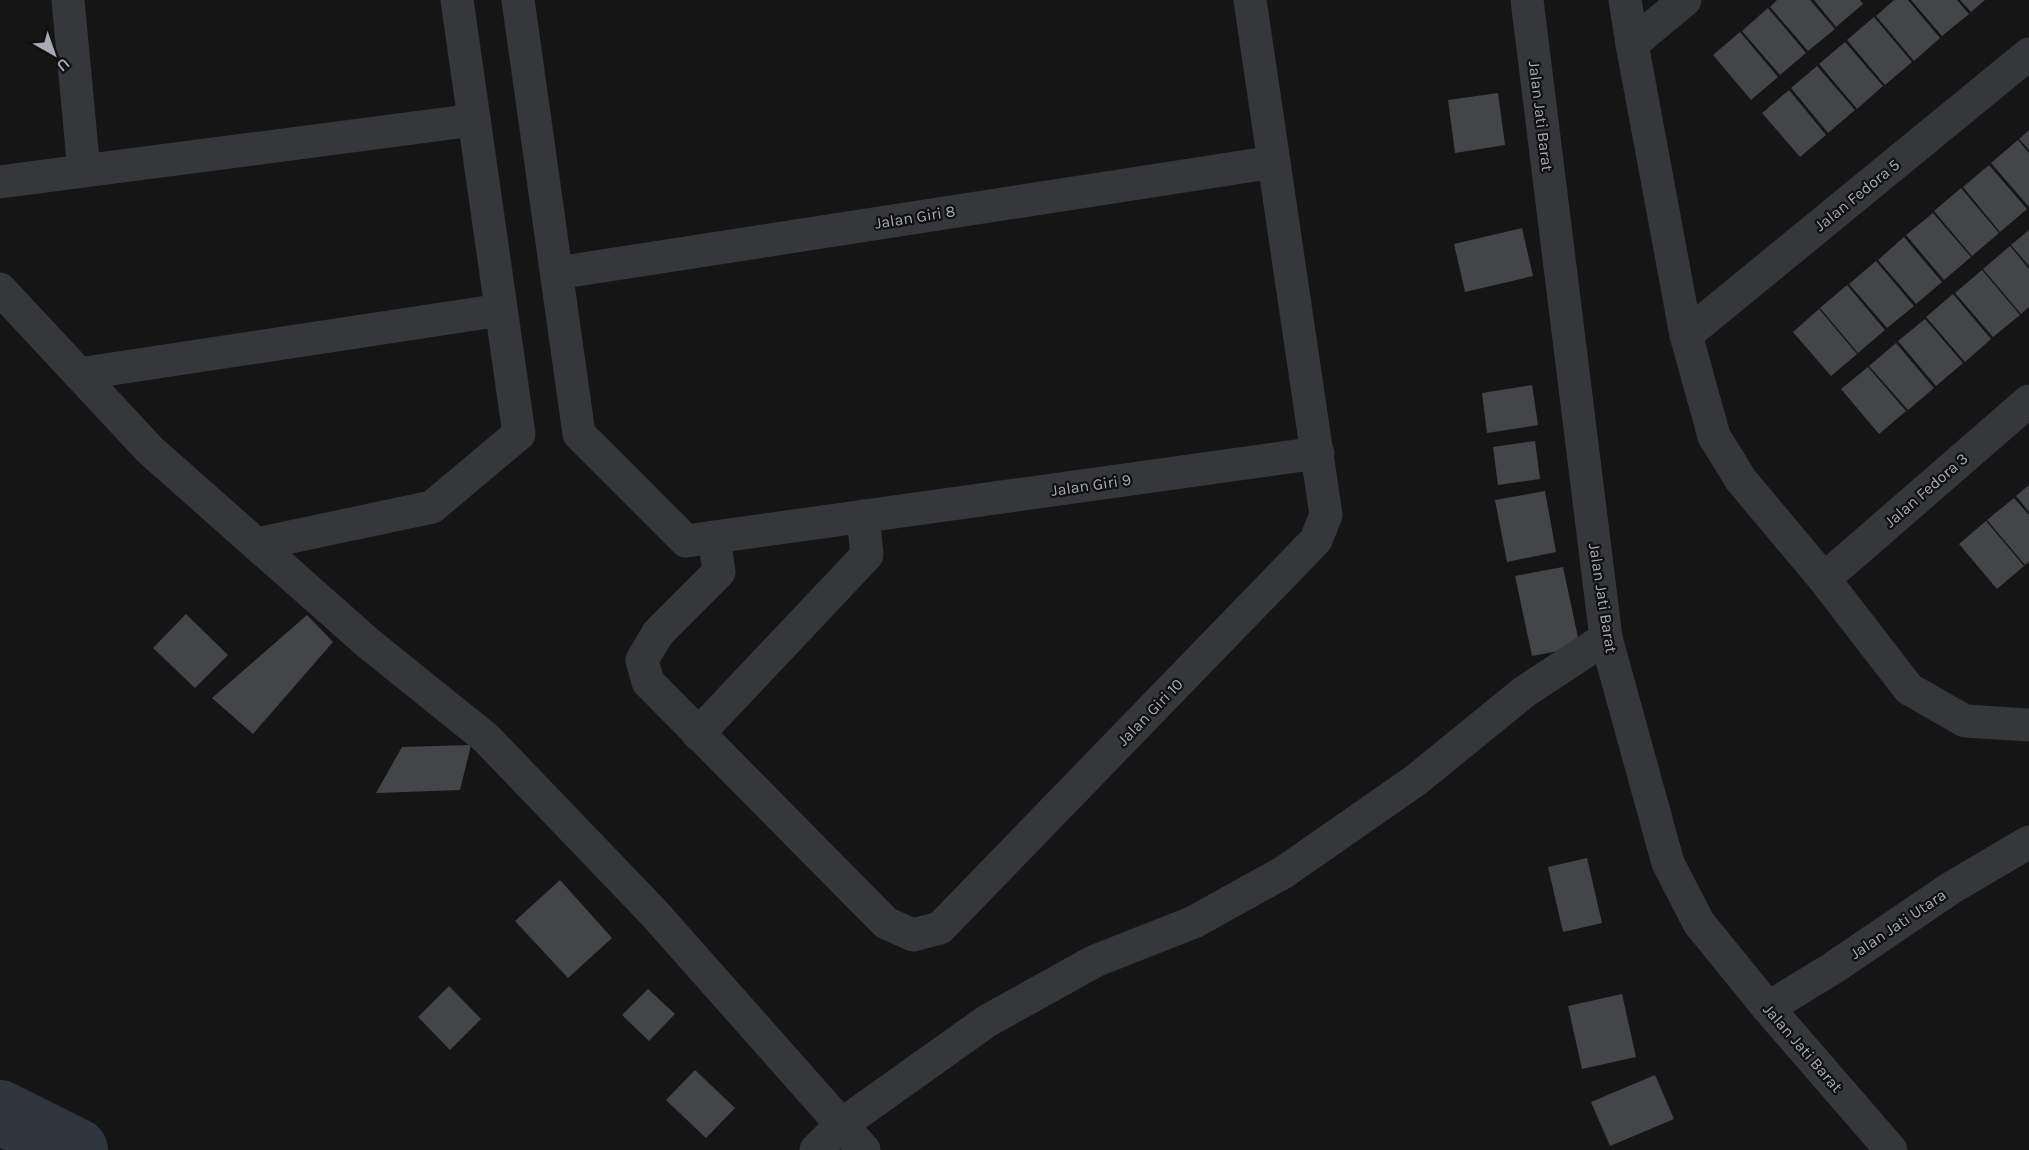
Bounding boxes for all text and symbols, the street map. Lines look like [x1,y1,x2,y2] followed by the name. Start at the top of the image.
[24,24,84,84] north arrow
[53,54,74,76] text: U
[1525,60,1557,172] street label: Jalan Jati Barat
[1811,155,1903,235] street label: Jalan Fedora 5
[873,201,957,233] street label: Jalan Giri 8
[1880,449,1972,531] street label: Jalan Fedora 3
[1050,470,1132,500] street label: Jalan Giri 9
[1585,542,1621,654] street label: Jalan Jati Barat
[1113,674,1187,750] street label: Jalan Giri 10
[1846,885,1950,963] street label: Jalan Jati Utara
[1759,1000,1847,1096] street label: Jalan Jati Barat

